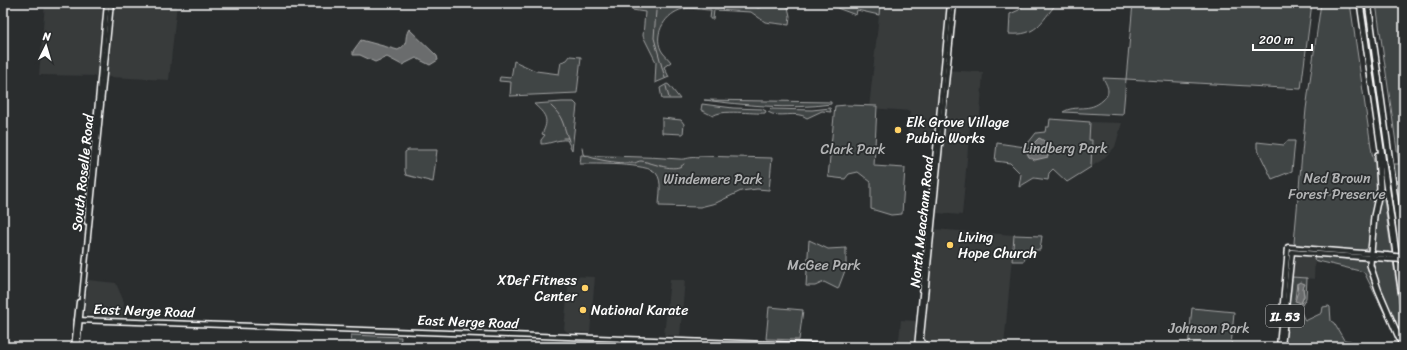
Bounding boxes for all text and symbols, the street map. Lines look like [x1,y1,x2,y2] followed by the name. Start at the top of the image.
[26,26,66,66] north arrow
[1253,26,1312,52] scale bar
[41,27,52,46] text: N
[1259,29,1293,51] text: 200 m
[906,110,1009,151] place label: Elk Grove Village Public Works
[64,112,102,233] street label: South Roselle Road
[893,125,903,135] marker: Elk Grove Village Public Works
[1022,136,1108,161] park label: Lindberg Park
[821,137,886,162] park label: Clark Park
[903,154,941,289] street label: North Meacham Road
[1288,166,1386,207] park label: Ned Brown Forest Preserve
[663,167,763,192] park label: Windemere Park
[958,225,1037,266] place label: Living Hope Church
[945,240,955,250] marker: Living Hope Church
[787,253,861,278] park label: McGee Park
[497,268,578,309] place label: XDef Fitness Center
[580,283,590,293] marker: XDef Fitness Center
[93,297,197,325] street label: East Nerge Road
[591,298,688,323] place label: National Karate
[578,305,588,315] marker: National Karate
[1266,305,1304,327] road number: IL 53
[417,308,521,336] street label: East Nerge Road
[1167,316,1250,341] park label: Johnson Park

